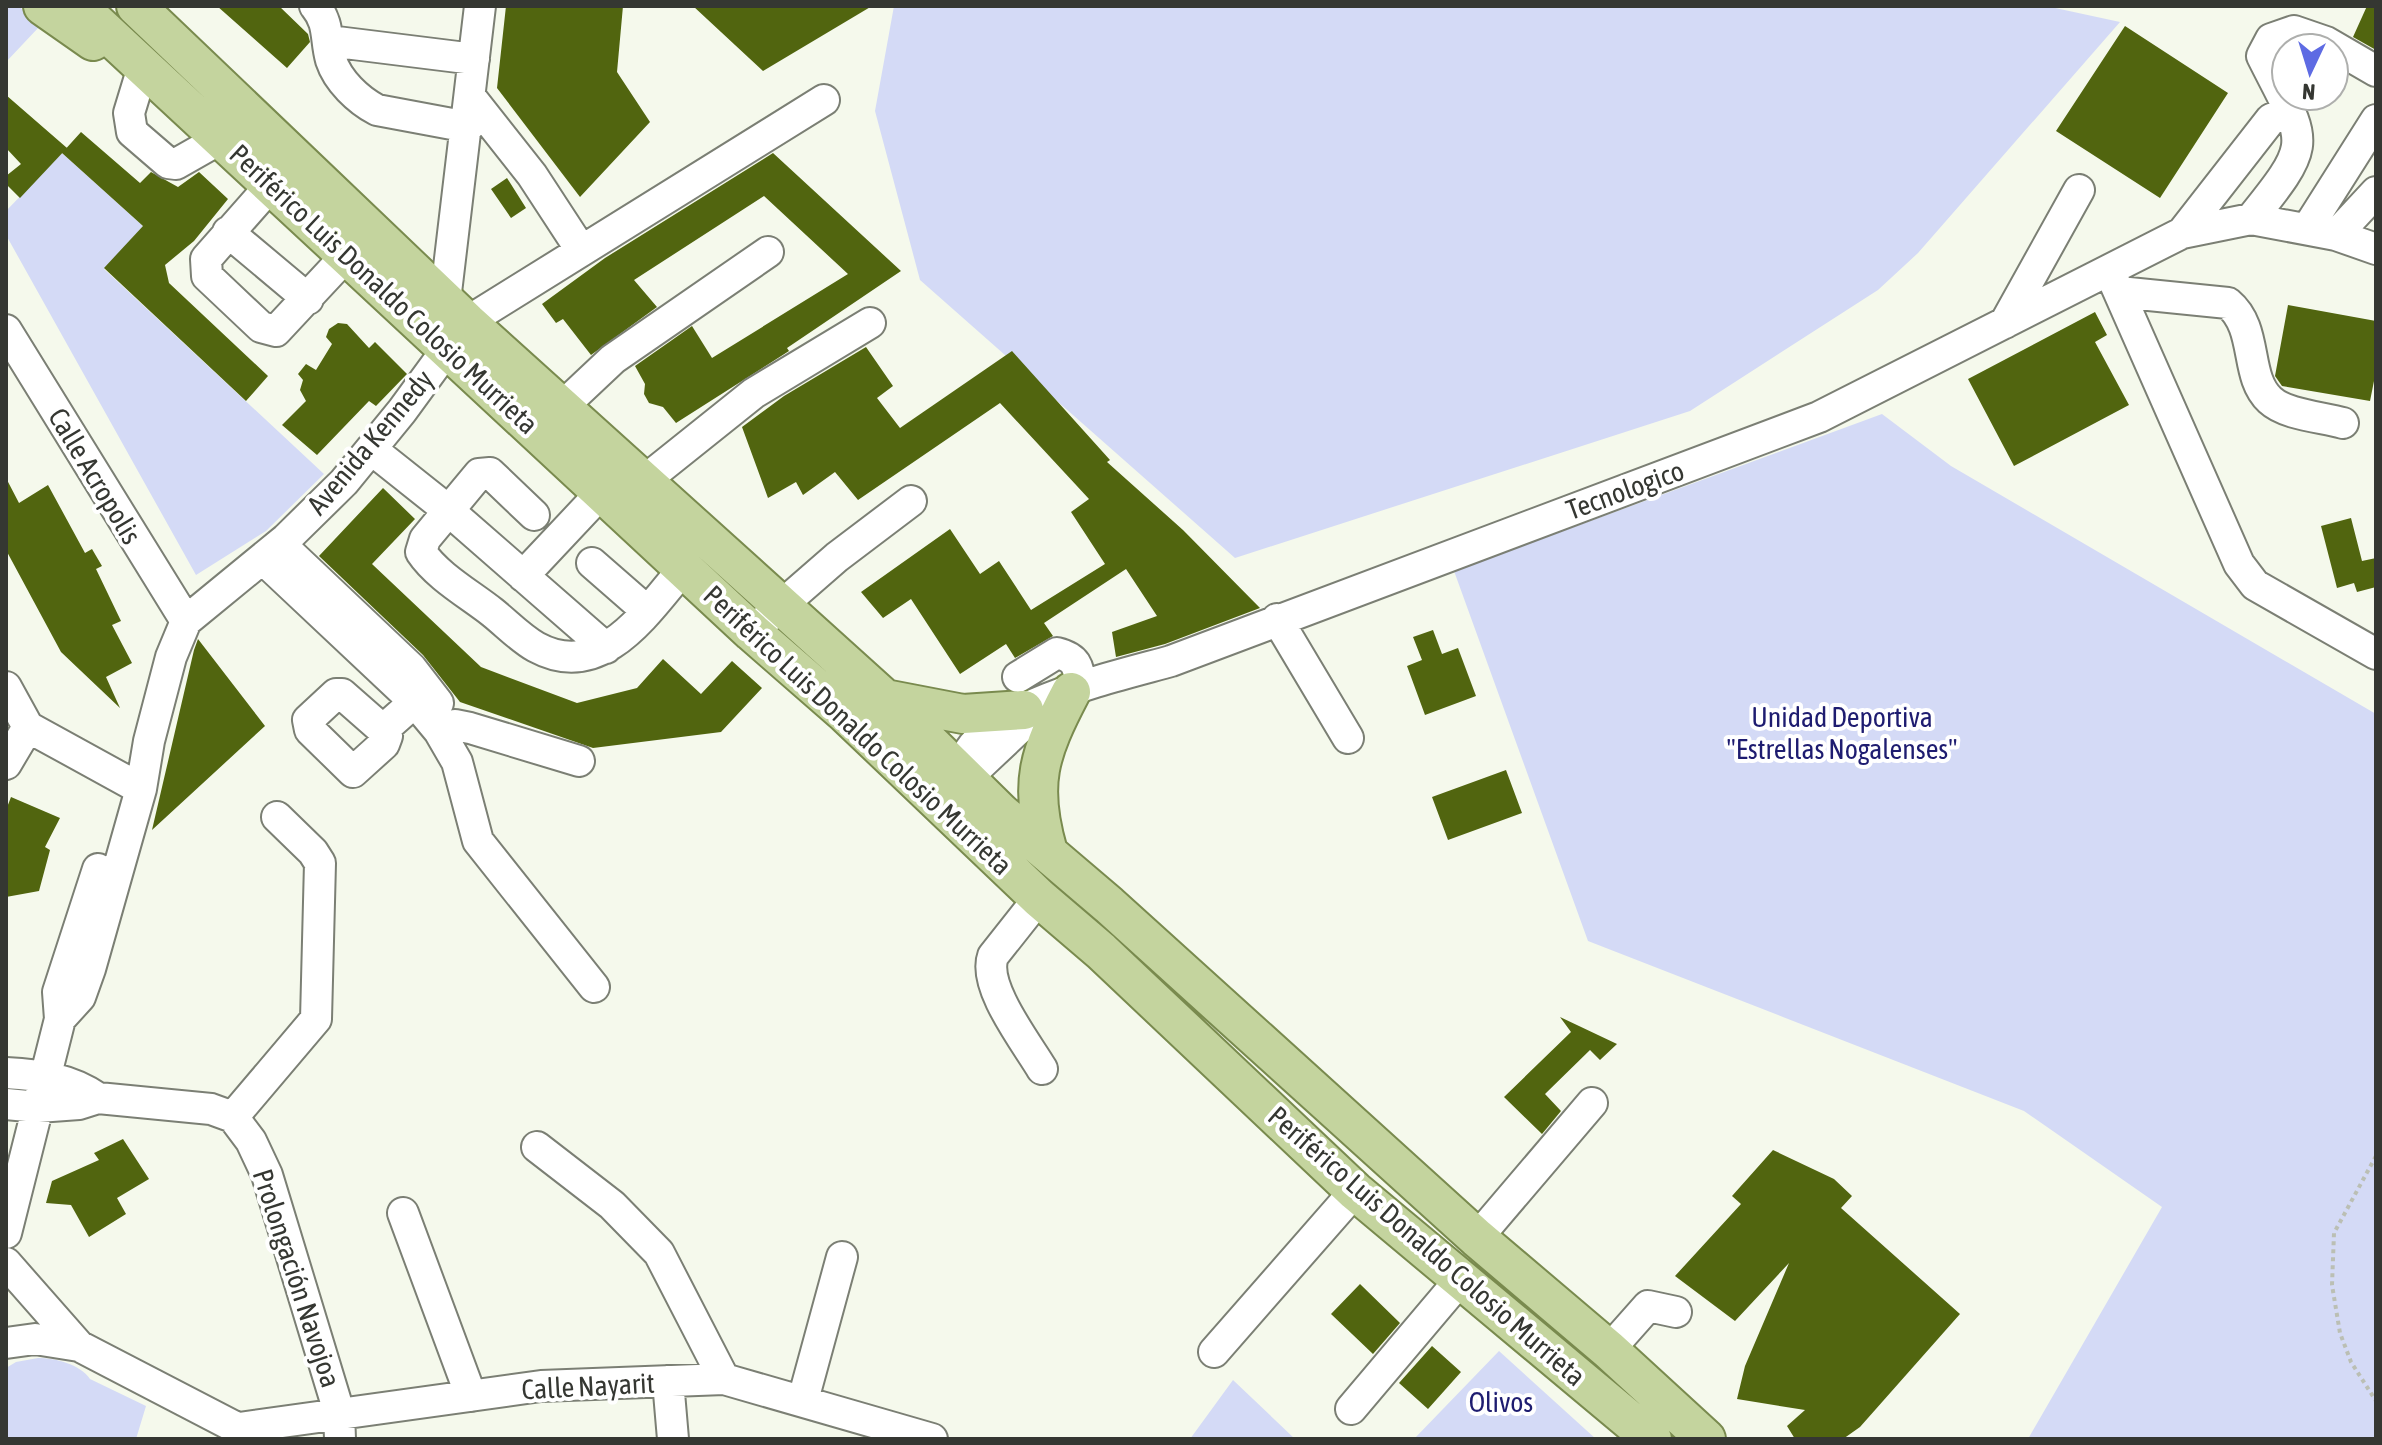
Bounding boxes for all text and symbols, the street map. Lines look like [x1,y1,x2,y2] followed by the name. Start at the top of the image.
[2270,32,2350,112] north arrow
[2301,79,2316,105] text: N
[223,138,545,440] street label: Periférico Luis Donaldo Colosio Murrieta
[300,363,440,521] street label: Avenida Kennedy
[42,402,148,550] street label: Calle Acropolis
[1562,454,1688,526] street label: Tecnologico
[697,579,1019,881] street label: Periférico Luis Donaldo Colosio Murrieta
[1727,701,1957,765] park label: Unidad Deportiva "Estrellas Nogalenses"
[1262,1100,1592,1392] street label: Periférico Luis Donaldo Colosio Murrieta
[247,1165,347,1391] street label: Prolongación Navojoa
[521,1367,655,1405] street label: Calle Nayarit
[1469,1386,1533,1418] park label: Olivos

